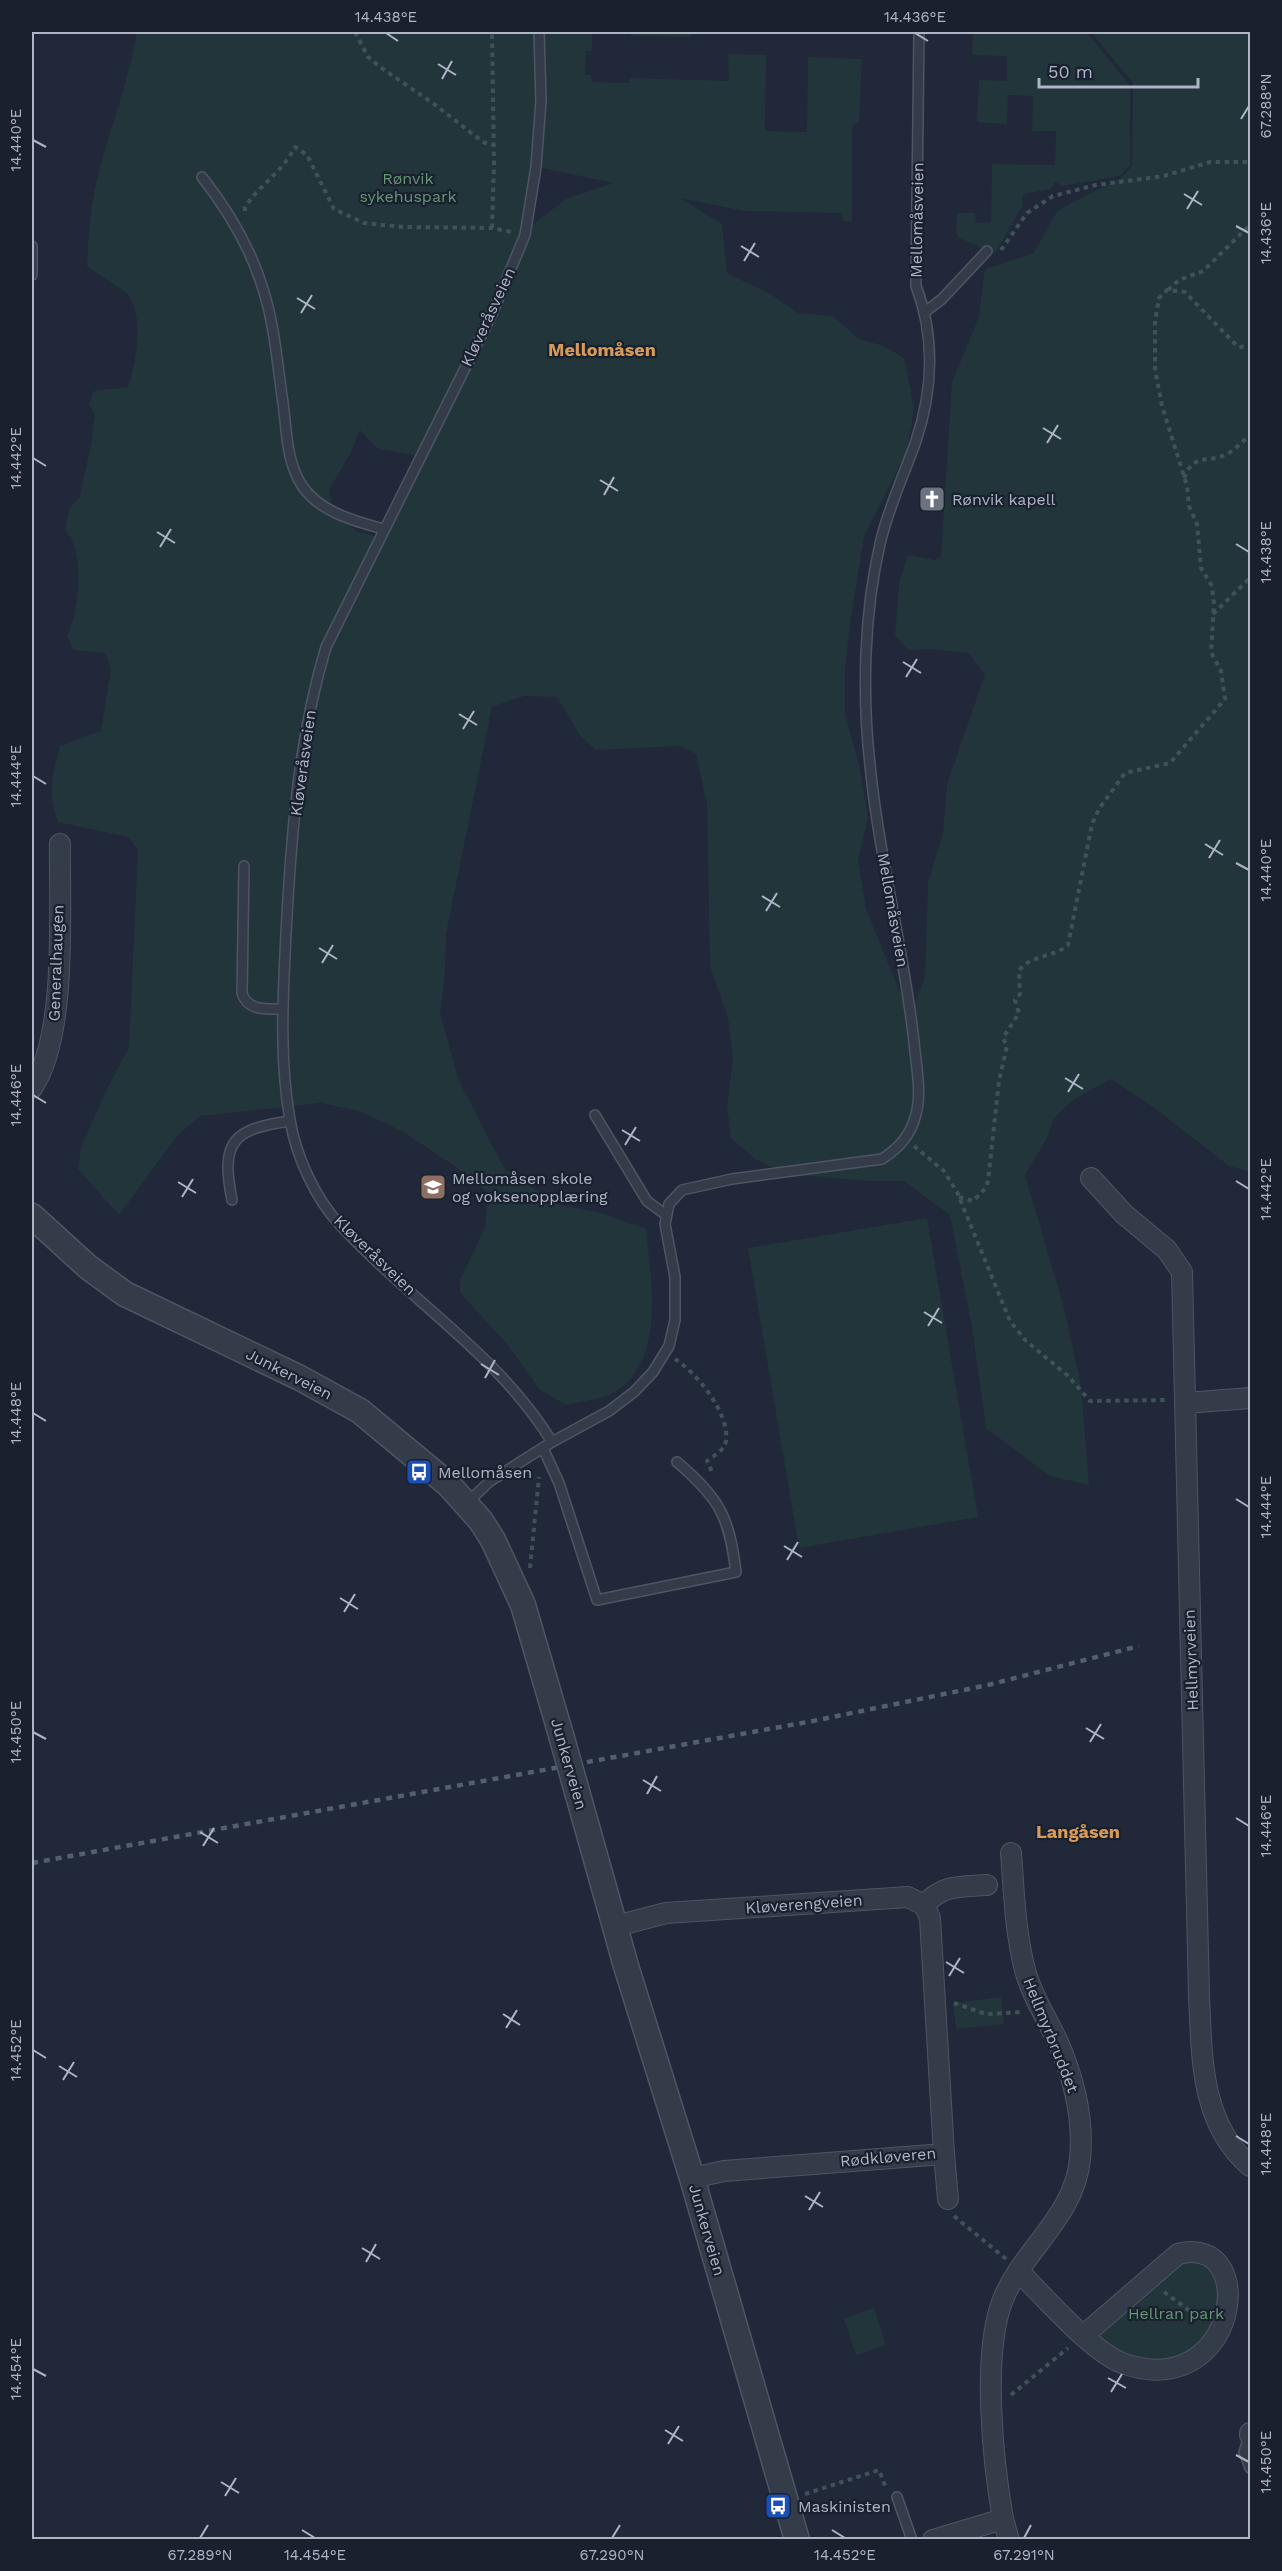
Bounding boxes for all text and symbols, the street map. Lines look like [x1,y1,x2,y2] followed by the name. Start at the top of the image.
[355,8,417,26] text: 14.438°E
[884,8,946,26] text: 14.436°E
[1039,51,1198,89] scale bar
[1048,61,1093,82] text: 50 m
[1257,73,1275,139] text: 67.288°N
[7,109,25,171] text: 14.440°E
[906,162,928,278] street label: Mellomåsveien
[359,169,457,206] park label: Rønvik sykehuspark
[1257,202,1275,264] text: 14.436°E
[457,264,519,370] street label: Kløveråsveien
[548,339,656,360] district label: Mellomåsen
[7,427,25,489] text: 14.442°E
[917,484,947,514] church icon: Rønvik kapell
[952,490,1056,509] place label: Rønvik kapell
[1257,521,1275,583] text: 14.438°E
[286,709,320,817] street label: Kløveråsveien
[7,745,25,807] text: 14.444°E
[1257,839,1275,901] text: 14.440°E
[874,851,912,969] street label: Mellomåsveien
[44,904,68,1022] street label: Generalhaugen
[7,1064,25,1126] text: 14.446°E
[1257,1158,1275,1220] text: 14.442°E
[452,1169,608,1206] place label: Mellomåsen skole og voksenopplæring
[418,1172,448,1202] school or university icon: Mellomåsen skole og voksenopplæring
[330,1211,420,1299] street label: Kløveråsveien
[243,1344,335,1404] street label: Junkerveien
[7,1382,25,1444] text: 14.448°E
[404,1457,434,1487] bus stop icon: Mellomåsen
[438,1463,532,1482] place label: Mellomåsen
[1257,1476,1275,1538] text: 14.444°E
[1180,1609,1202,1711] street label: Hellmyrveien
[7,1701,25,1763] text: 14.450°E
[547,1716,591,1812] street label: Junkerveien
[1257,1795,1275,1857] text: 14.446°E
[1036,1821,1120,1842] district label: Langåsen
[745,1890,863,1918] street label: Kløverengveien
[1019,1975,1083,2096] street label: Hellmyrbruddet
[7,2019,25,2081] text: 14.452°E
[1257,2113,1275,2175] text: 14.448°E
[839,2143,937,2171] street label: Rødkløveren
[685,2182,729,2278] street label: Junkerveien
[1128,2304,1224,2323] park label: Hellran park
[7,2338,25,2400] text: 14.454°E
[1257,2431,1275,2493] text: 14.450°E
[763,2491,793,2521] bus stop icon: Maskinisten
[798,2497,891,2516] place label: Maskinisten
[167,2546,233,2564] text: 67.289°N
[284,2546,346,2564] text: 14.454°E
[579,2546,645,2564] text: 67.290°N
[814,2546,876,2564] text: 14.452°E
[993,2546,1055,2564] text: 67.291°N

